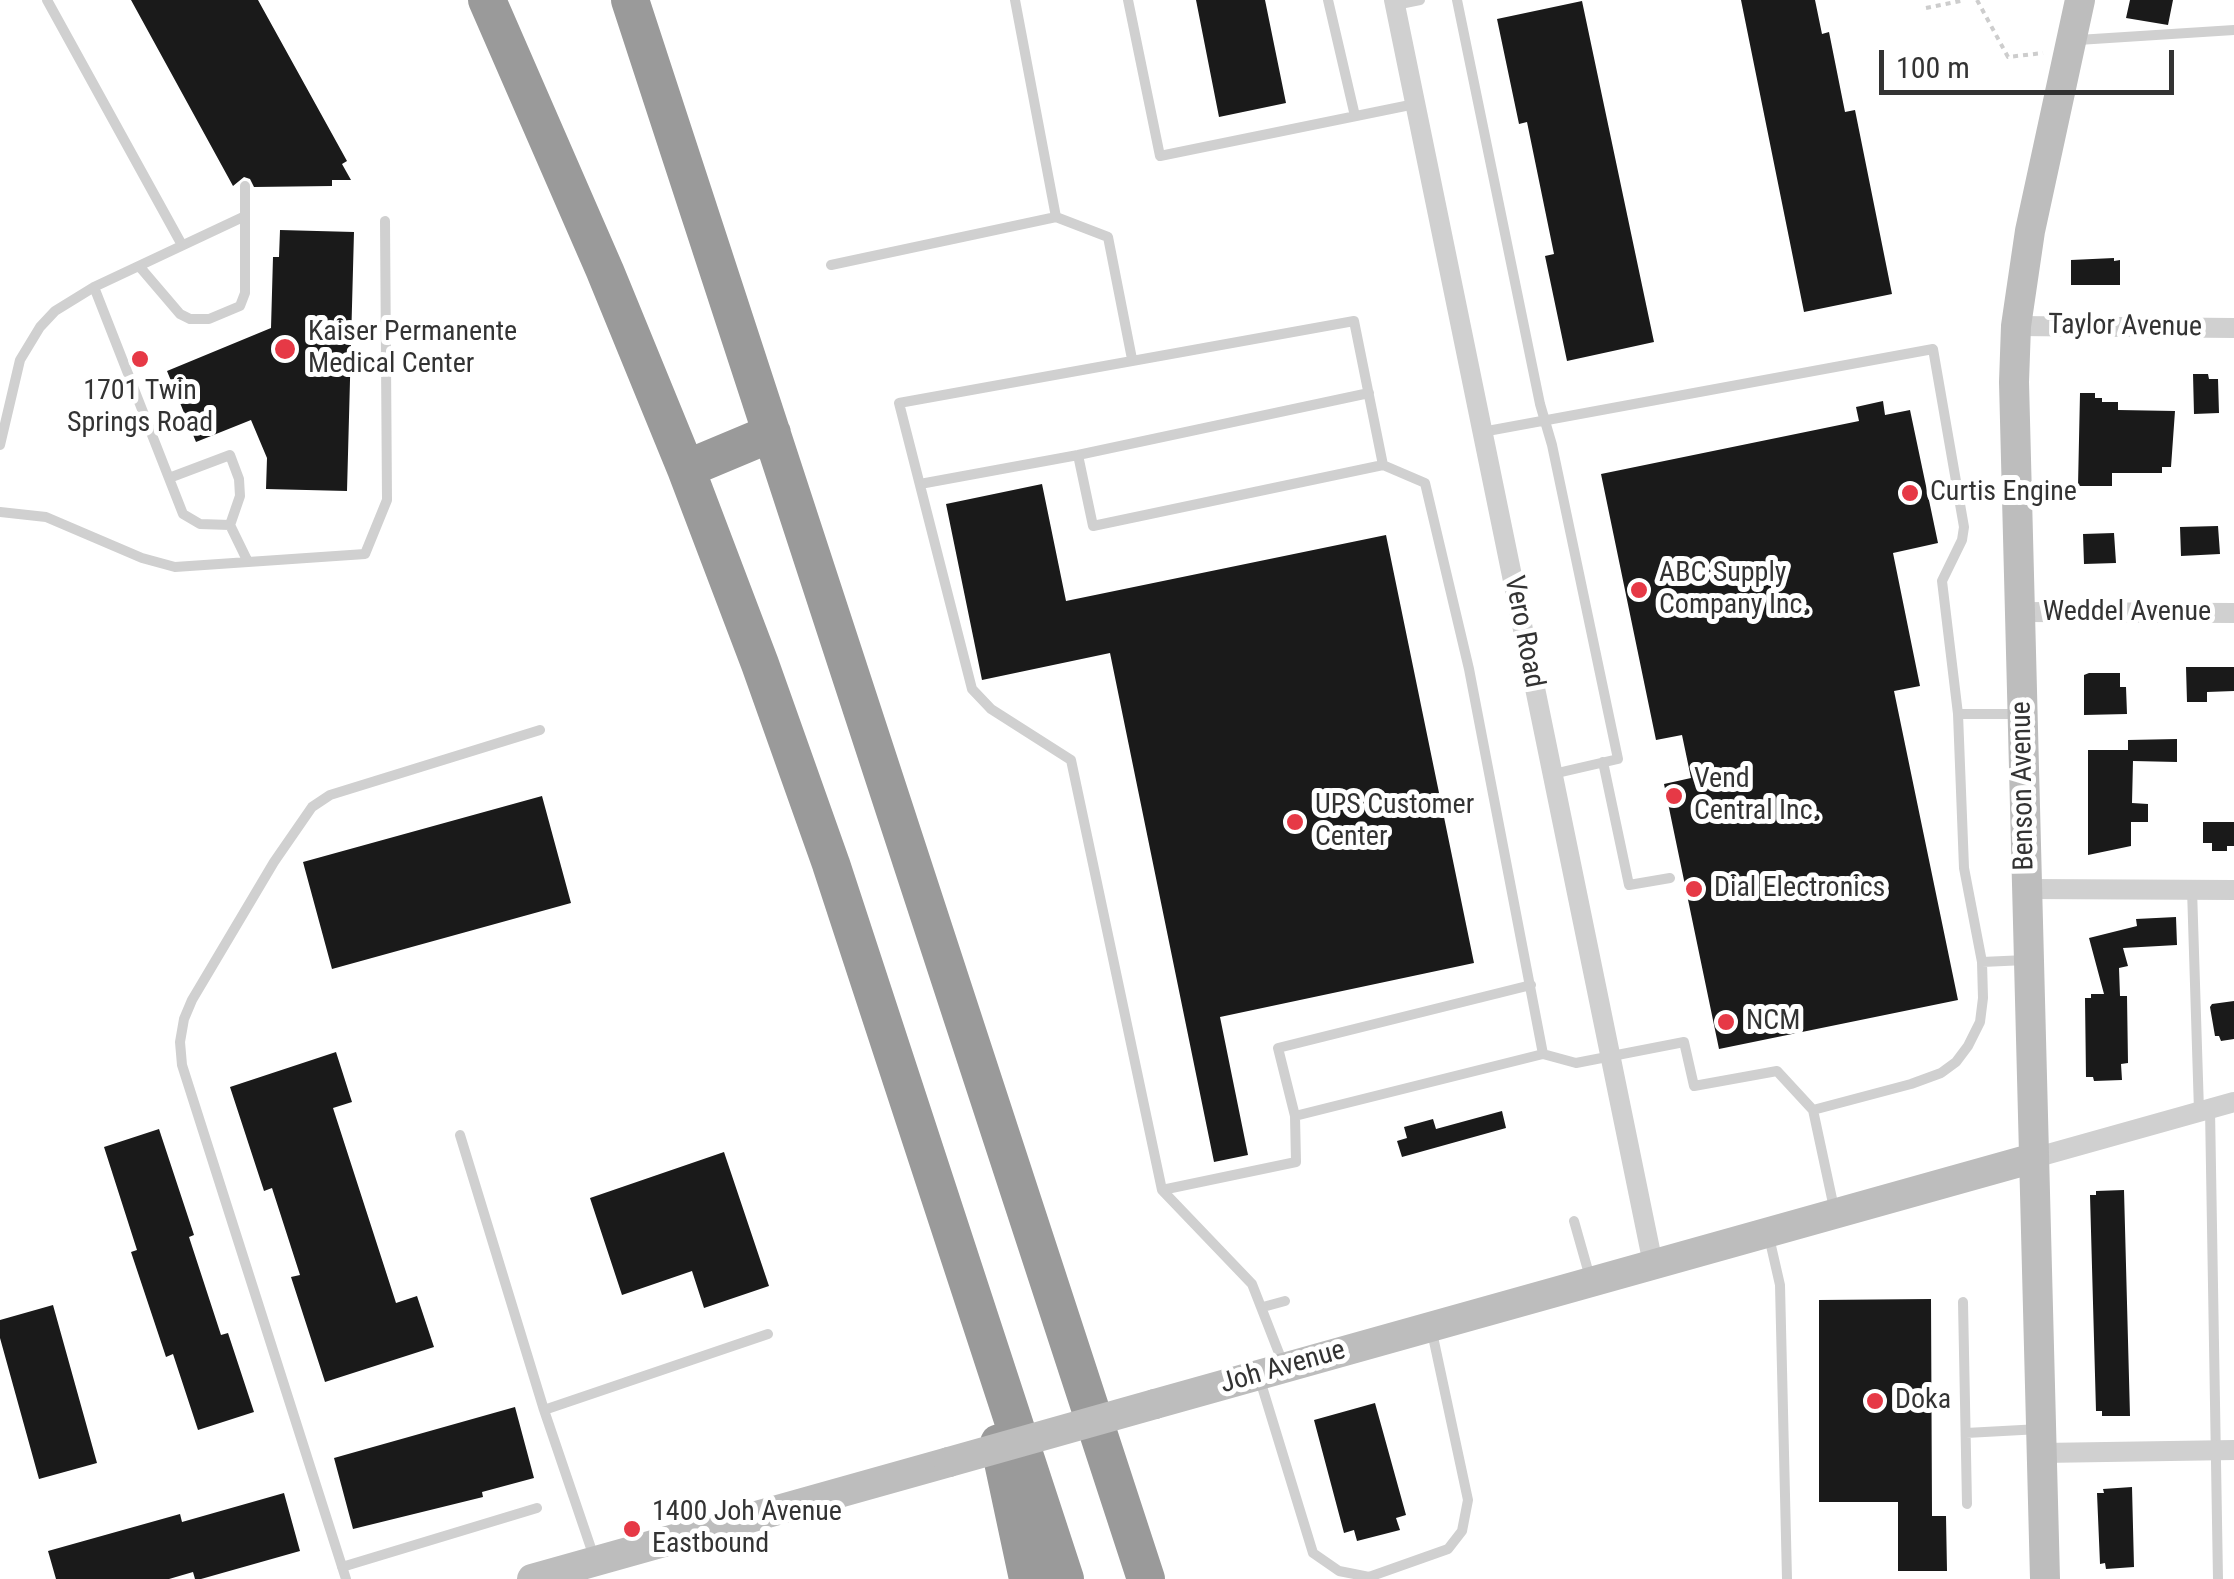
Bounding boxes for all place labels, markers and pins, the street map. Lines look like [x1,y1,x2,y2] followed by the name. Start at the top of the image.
[308,316,517,382] place label: Kaiser Permanente Medical Center
[272,336,298,362] marker: Kaiser Permanente Medical Center
[129,348,151,370] marker: 1701 Twin Springs Road
[67,375,213,441] place label: 1701 Twin Springs Road
[1930,476,2077,510] place label: Curtis Engine
[1899,482,1921,504] marker: Curtis Engine
[1659,557,1810,623] place label: ABC Supply Company Inc.
[1628,579,1650,601] marker: ABC Supply Company Inc.
[1694,763,1820,829] place label: Vend Central Inc.
[1663,785,1685,807] marker: Vend Central Inc.
[1315,789,1474,855] place label: UPS Customer Center
[1284,811,1306,833] marker: UPS Customer Center
[1714,872,1885,906] place label: Dial Electronics
[1683,878,1705,900] marker: Dial Electronics
[1746,1005,1800,1039] place label: NCM
[1715,1011,1737,1033] marker: NCM
[1895,1384,1951,1418] place label: Doka
[1864,1390,1886,1412] marker: Doka
[652,1496,842,1562] place label: 1400 Joh Avenue Eastbound
[621,1518,643,1540] marker: 1400 Joh Avenue Eastbound

